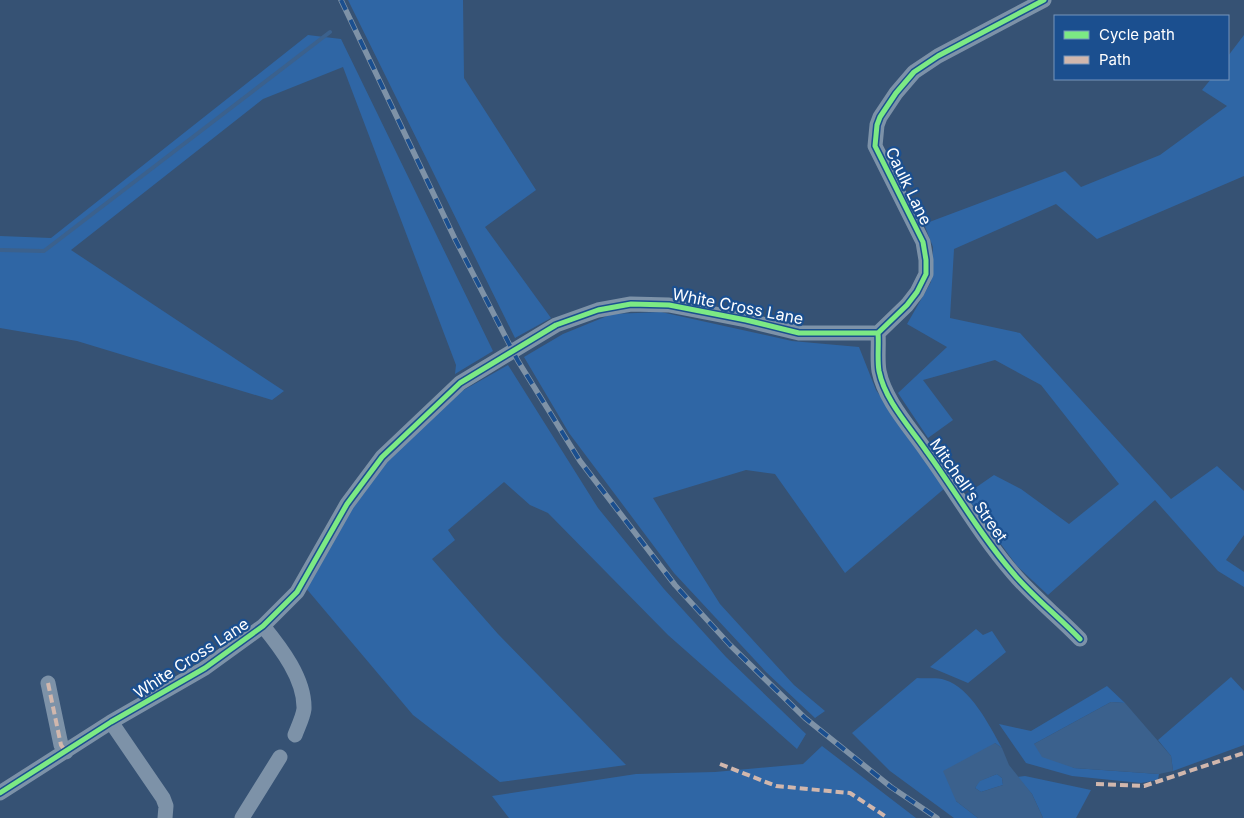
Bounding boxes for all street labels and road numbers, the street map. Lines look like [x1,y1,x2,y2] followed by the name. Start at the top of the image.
[882,144,936,228] street label: Caulk Lane
[671,283,805,329] street label: White Cross Lane
[926,434,1012,546] street label: Mitchell's Street
[130,613,252,703] street label: White Cross Lane

